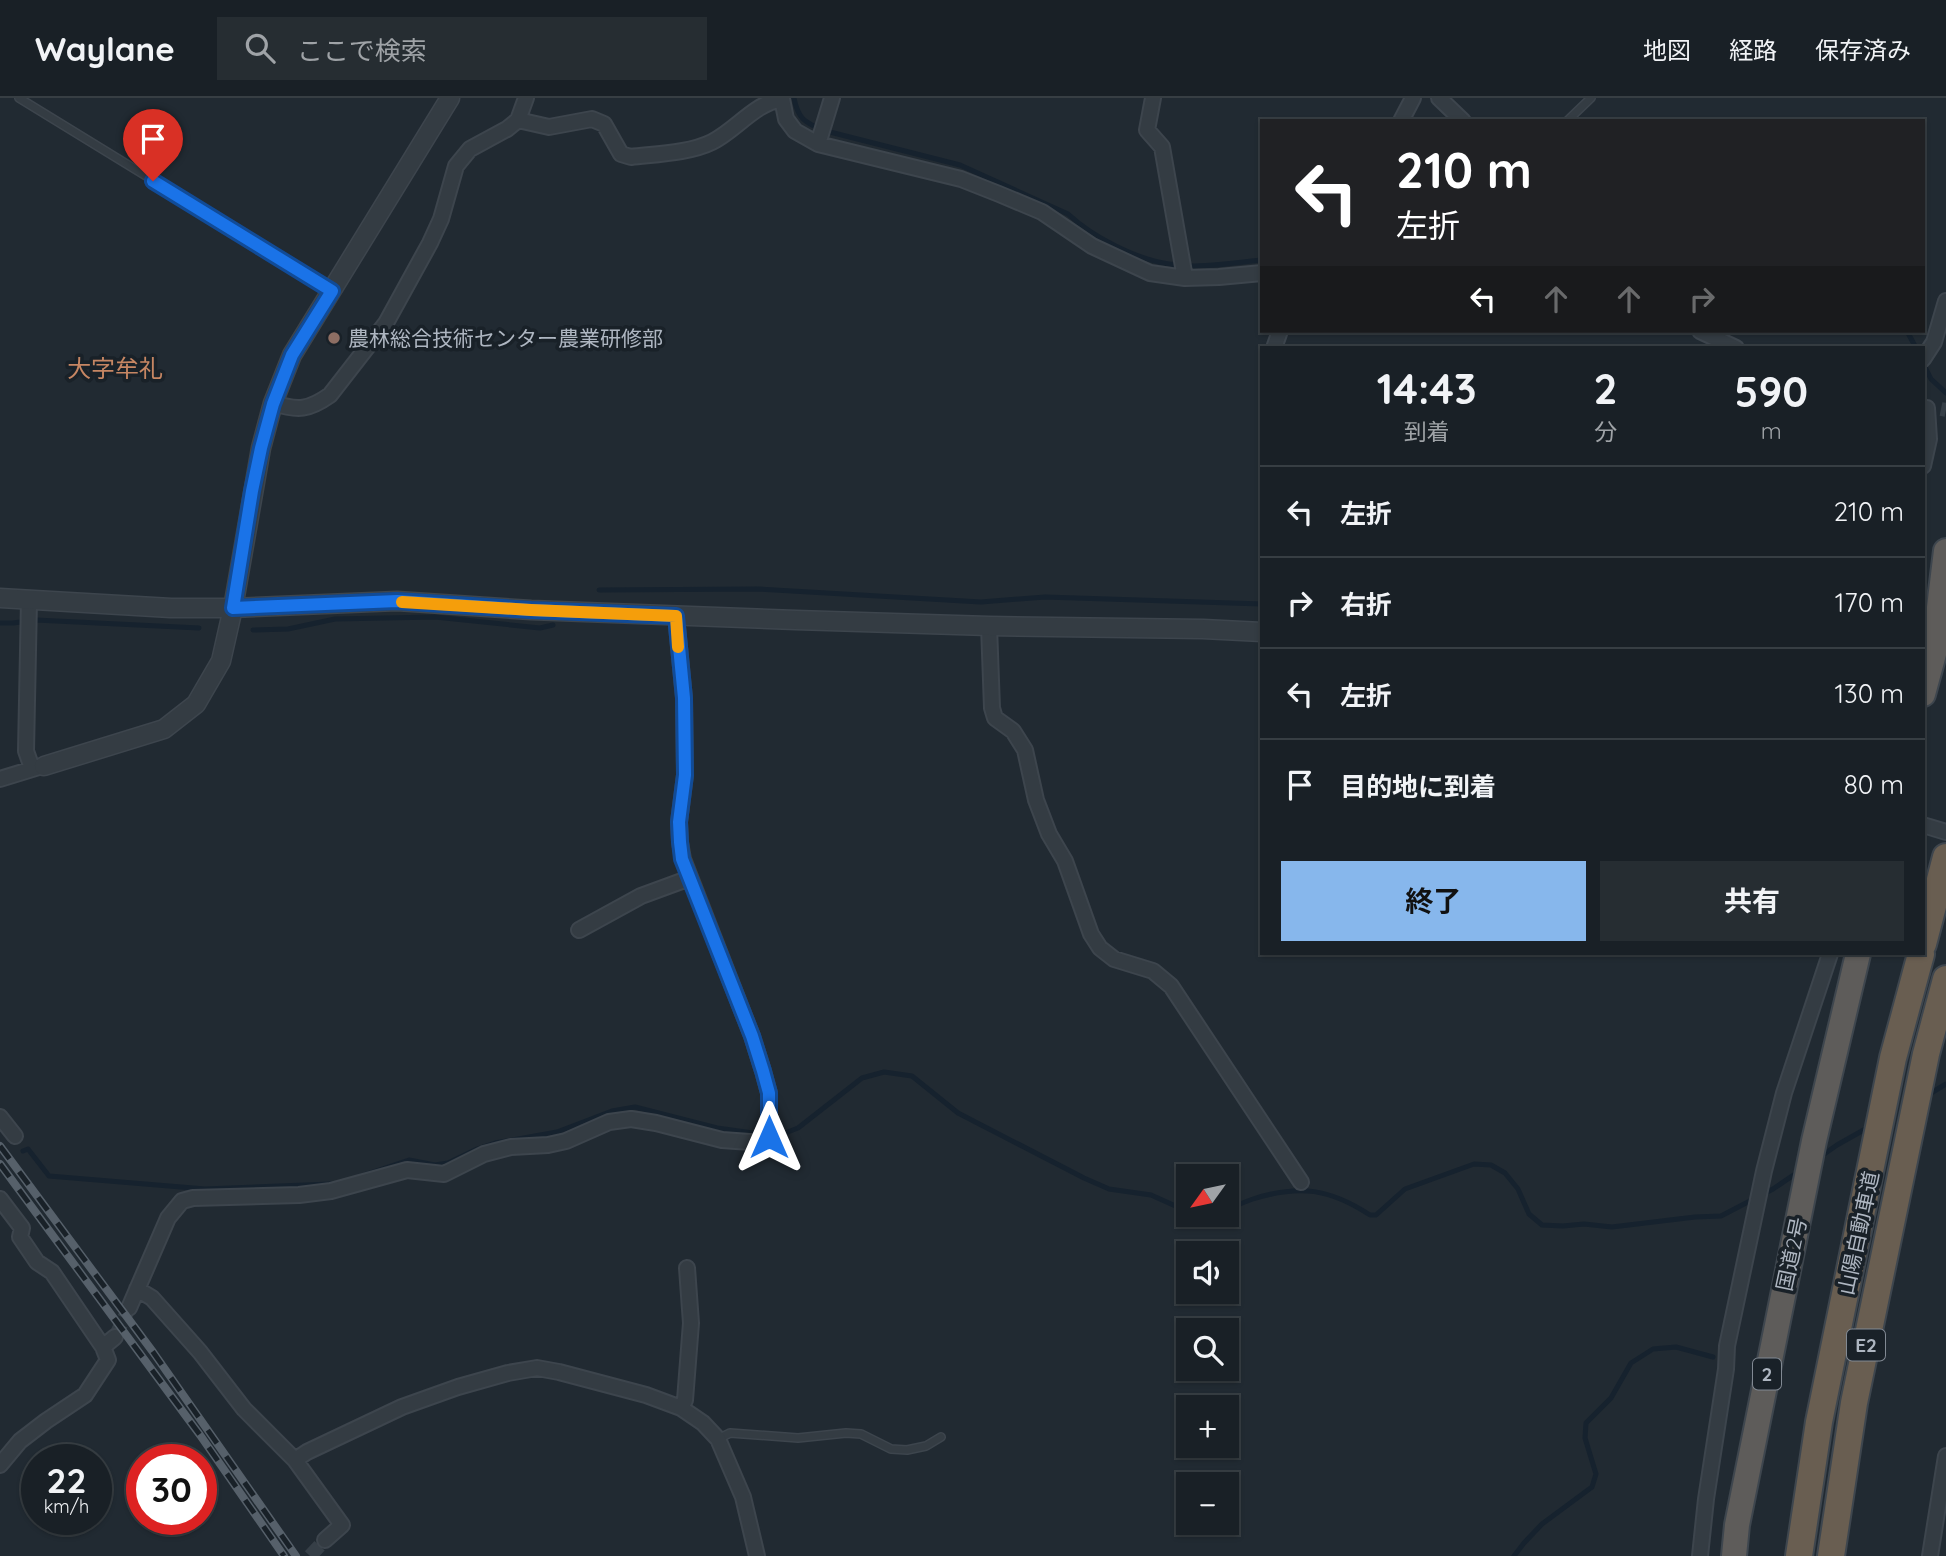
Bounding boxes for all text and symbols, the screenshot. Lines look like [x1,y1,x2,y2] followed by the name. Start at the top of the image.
[217,17,707,80] search box
[35,28,175,69] text: Waylane
[241,29,279,67] icon: search
[297,34,427,67] text: ここで検索
[1643,35,1691,65] text: 地図
[1729,35,1777,65] text: 経路
[1815,35,1911,65] text: 保存済み
[123,109,183,181] pin
[134,120,172,158] icon: arrive
[1396,139,1532,200] text: 210 m
[1281,147,1372,238] icon: left
[1396,205,1460,245] text: 左折
[1464,280,1502,318] icon: left
[1537,280,1575,318] icon: ahead
[1610,280,1648,318] icon: ahead
[1683,280,1721,318] icon: right
[348,325,663,351] place label: 農林総合技術センター農業研修部
[326,330,342,346] marker: 農林総合技術センター農業研修部
[67,353,163,383] district label: 大字牟礼
[1377,362,1477,415] text: 14:43
[1593,362,1617,415] text: 2
[1734,365,1808,418] text: 590
[1761,416,1782,445] text: m
[1404,417,1450,446] text: 到着
[1594,417,1617,446] text: 分
[1281,493,1319,531] icon: left
[1834,495,1904,528] text: 210 m
[1340,497,1392,530] text: 左折
[1281,584,1319,622] icon: right
[1835,586,1904,619] text: 170 m
[1340,588,1392,621] text: 右折
[1281,675,1319,713] icon: left
[1834,677,1904,710] text: 130 m
[1340,679,1392,712] text: 左折
[1281,766,1319,804] icon: arrive
[1844,768,1904,801] text: 80 m
[1340,770,1496,803] text: 目的地に到着
[1281,861,1586,941] button: 終了
[1600,861,1904,941] button: 共有
[732,1100,806,1174] position arrow
[1176,1164,1239,1227] north arrow
[1176,1164,1239,1535] map controls
[1832,1169,1884,1297] street label: 山陽自動車道
[1771,1215,1811,1293] street label: 国道2号
[1176,1241,1239,1304] button: sound
[1176,1318,1239,1381] button: search
[1847,1330,1885,1360] road number: E2
[1753,1358,1781,1390] road number: 2
[1176,1395,1239,1458] button: +
[126,1444,217,1535] speed limit sign: 30
[47,1458,86,1502] text: 22
[1176,1472,1239,1535] button: −
[44,1495,89,1518] text: km/h

